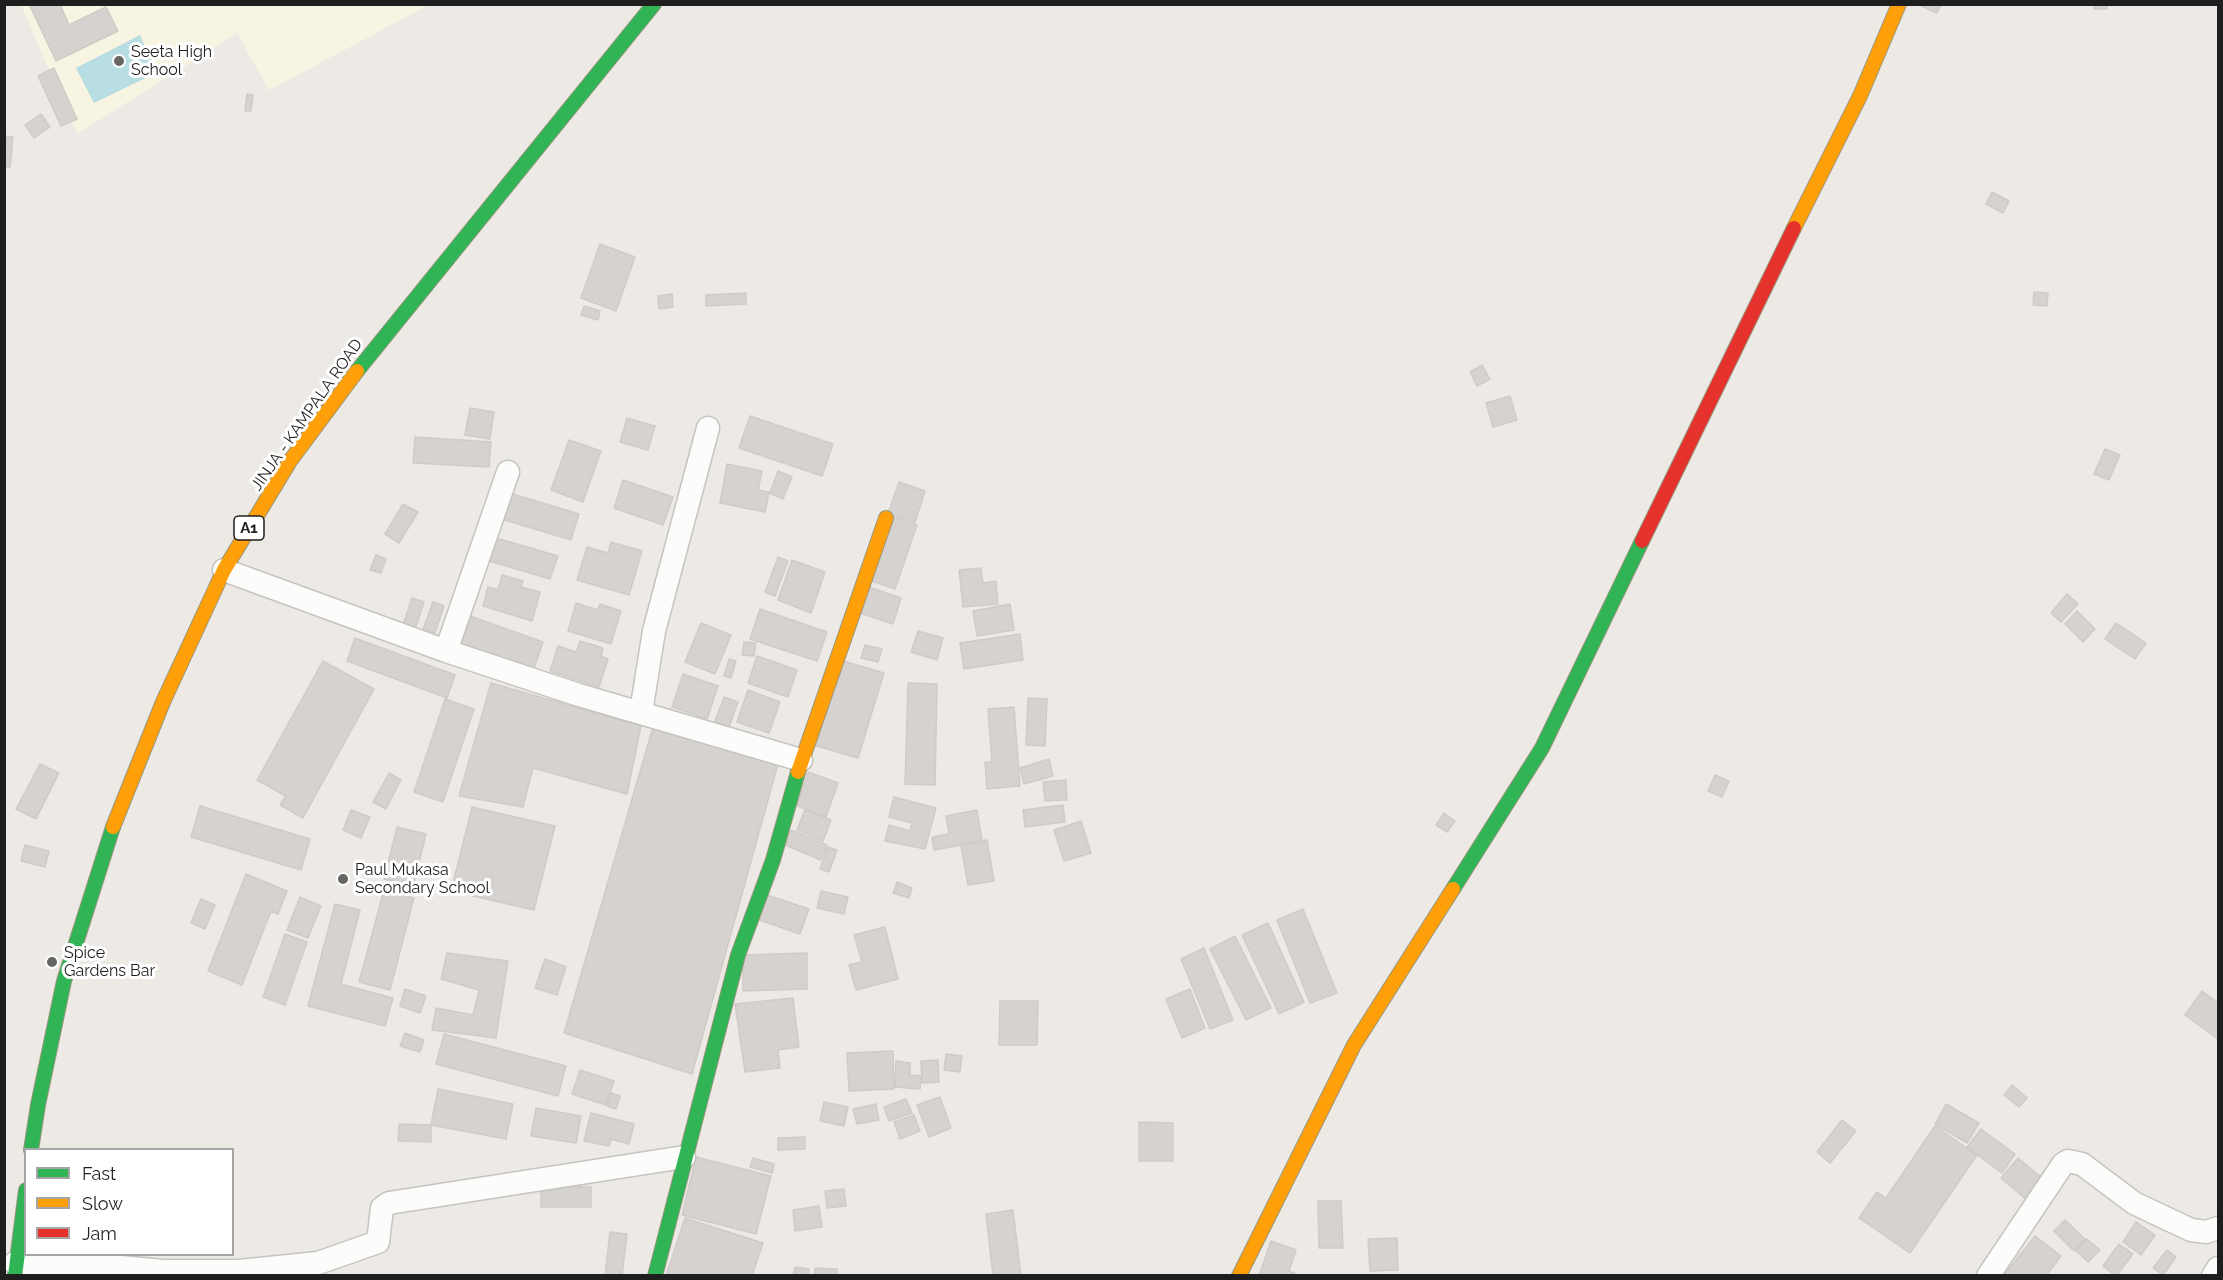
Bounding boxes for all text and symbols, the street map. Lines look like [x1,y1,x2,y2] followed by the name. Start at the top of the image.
[131,42,212,80] place label: Seeta High School
[112,54,126,68] marker: Seeta High School
[247,335,367,495] street label: JINJA - KAMPALA ROAD
[234,516,264,540] road number: A1
[355,860,490,898] place label: Paul Mukasa Secondary School
[336,872,350,886] marker: Paul Mukasa Secondary School
[64,943,155,981] place label: Spice Gardens Bar
[45,955,59,969] marker: Spice Gardens Bar
[24,1148,234,1256] legend
[82,1163,116,1184] text: Fast
[82,1193,123,1214] text: Slow
[82,1223,117,1244] text: Jam

